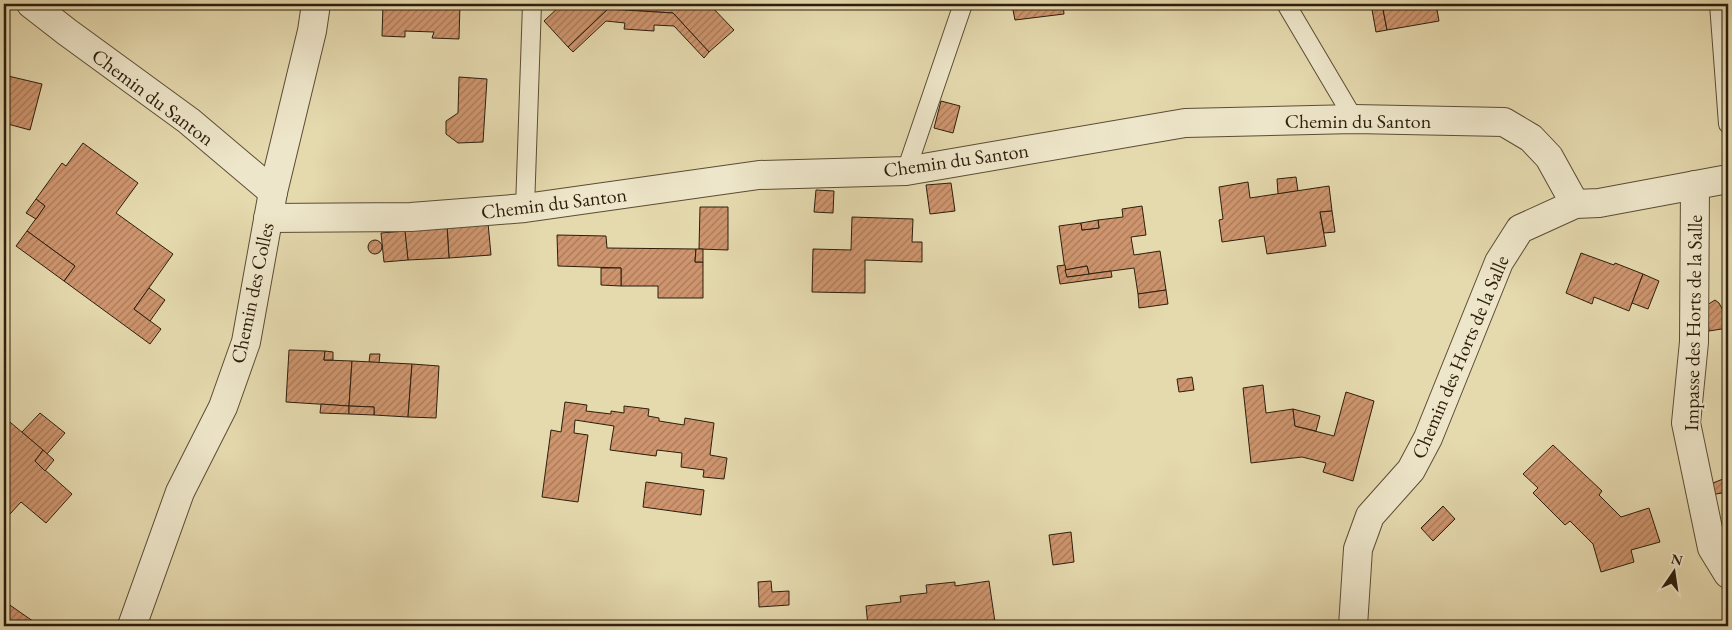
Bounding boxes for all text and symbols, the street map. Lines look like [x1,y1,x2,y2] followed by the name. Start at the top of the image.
[87,43,220,152] street label: Chemin du Santon
[1285,108,1432,134] street label: Chemin du Santon
[882,137,1031,183] street label: Chemin du Santon
[480,181,629,225] street label: Chemin du Santon
[1678,214,1708,431] street label: Impasse des Horts de la Salle
[224,220,280,366] street label: Chemin des Colles
[1405,251,1515,463] street label: Chemin des Horts de la Salle
[1650,548,1700,598] north arrow
[1669,549,1685,570] text: N

